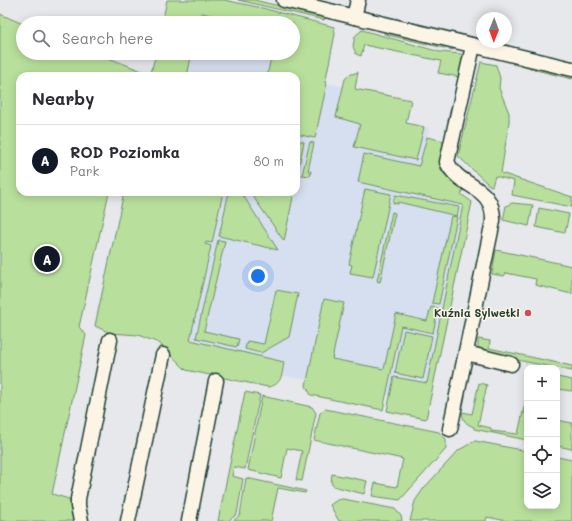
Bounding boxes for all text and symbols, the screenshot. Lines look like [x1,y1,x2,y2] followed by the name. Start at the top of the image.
[476,12,512,48] north arrow
[16,16,300,60] search box
[30,27,52,49] icon: search
[62,28,153,48] text: Search here
[32,87,94,109] text: Nearby
[70,142,180,162] text: ROD Poziomka
[40,152,50,169] text: A
[254,152,284,169] text: 80 m
[70,162,99,179] text: Park
[34,244,60,274] pin: A
[248,266,268,286] your location
[434,305,520,320] place label: Kuźnia Sylwetki
[523,308,533,318] marker: Kuźnia Sylwetki
[524,365,560,509] map controls
[524,365,560,401] button: +
[524,401,560,437] button: −
[524,437,560,473] button: locate
[524,473,560,509] button: layers

